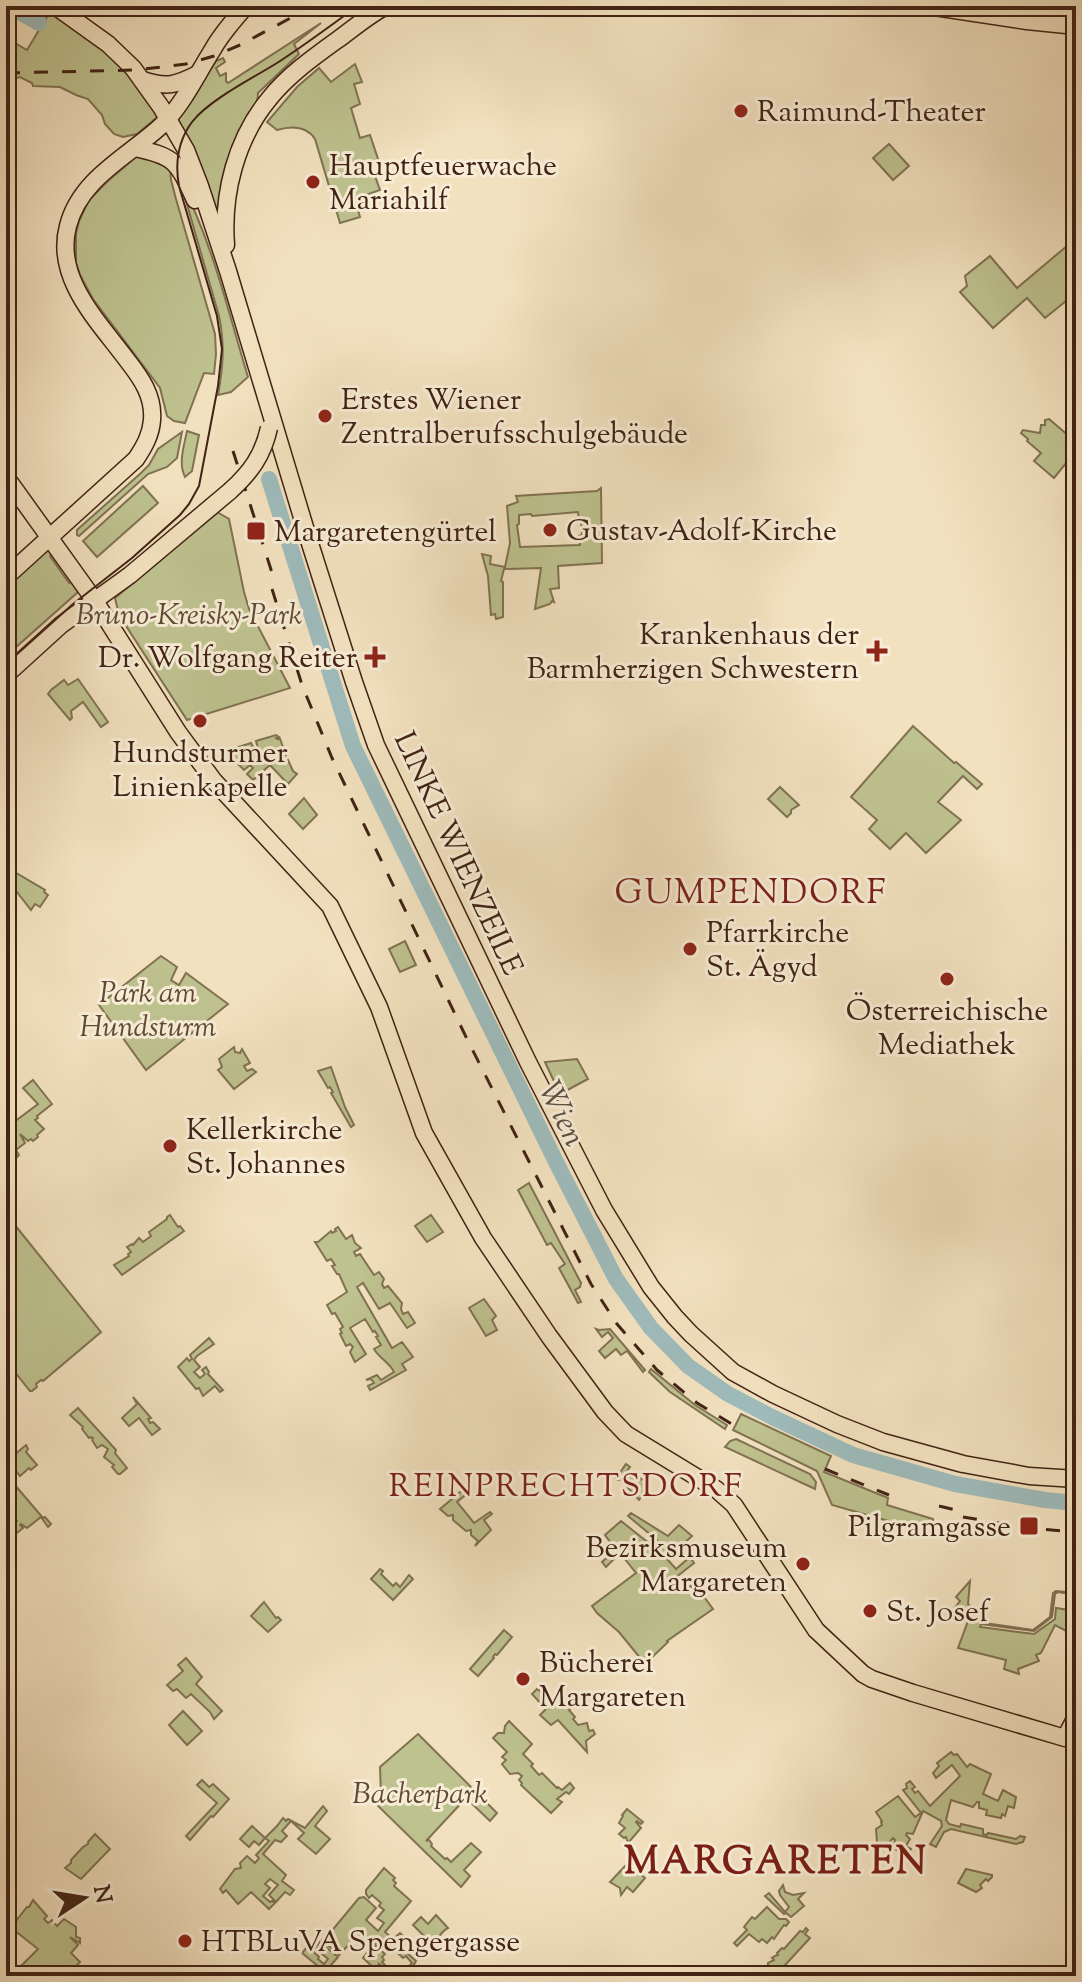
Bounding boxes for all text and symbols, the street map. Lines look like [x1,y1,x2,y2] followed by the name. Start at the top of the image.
[757,92,986,135] place label: Raimund-Theater
[732,102,750,120] marker: Raimund-Theater
[329,146,557,223] place label: Hauptfeuerwache Mariahilf
[304,173,322,191] marker: Hauptfeuerwache Mariahilf
[341,380,688,457] place label: Erstes Wiener Zentralberufsschulgebäude
[316,407,334,425] marker: Erstes Wiener Zentralberufsschulgebäude
[566,511,837,554] place label: Gustav-Adolf-Kirche
[274,512,497,555] place label: Margaretengürtel
[245,520,267,542] marker: Margaretengürtel
[541,521,559,539] marker: Gustav-Adolf-Kirche
[76,595,302,638] park label: Bruno-Kreisky-Park
[527,615,859,692] place label: Krankenhaus der Barmherzigen Schwestern
[98,638,357,681] place label: Dr. Wolfgang Reiter
[866,640,888,662] marker: Krankenhaus der Barmherzigen Schwestern
[364,646,386,668] marker: Dr. Wolfgang Reiter
[191,712,209,730] marker: Hundsturmer Linienkapelle
[381,725,532,983] street label: LINKE WIENZEILE
[112,733,288,810] place label: Hundsturmer Linienkapelle
[615,870,887,919] district label: GUMPENDORF
[706,913,849,990] place label: Pfarrkirche St. Ägyd
[681,940,699,958] marker: Pfarrkirche St. Ägyd
[938,970,956,988] marker: Österreichische Mediathek
[80,973,217,1050] park label: Park am Hundsturm
[846,991,1048,1068] place label: Österreichische Mediathek
[525,1074,596,1155] water label: Wien
[186,1110,345,1187] place label: Kellerkirche St. Johannes
[161,1137,179,1155] marker: Kellerkirche St. Johannes
[389,1465,743,1511] district label: REINPRECHTSDORF
[848,1507,1011,1550] place label: Pilgramgasse
[1018,1515,1040,1537] marker: Pilgramgasse
[586,1528,787,1605] place label: Bezirksmuseum Margareten
[794,1555,812,1573] marker: Bezirksmuseum Margareten
[886,1592,991,1635] place label: St. Josef
[861,1602,879,1620] marker: St. Josef
[539,1643,687,1720] place label: Bücherei Margareten
[514,1670,532,1688] marker: Bücherei Margareten
[352,1774,488,1817] park label: Bacherpark
[624,1837,928,1891] district label: MARGARETEN
[44,1858,124,1938] north arrow
[83,1883,118,1907] text: N
[201,1922,520,1965] place label: HTBLuVA Spengergasse
[176,1932,194,1950] marker: HTBLuVA Spengergasse

